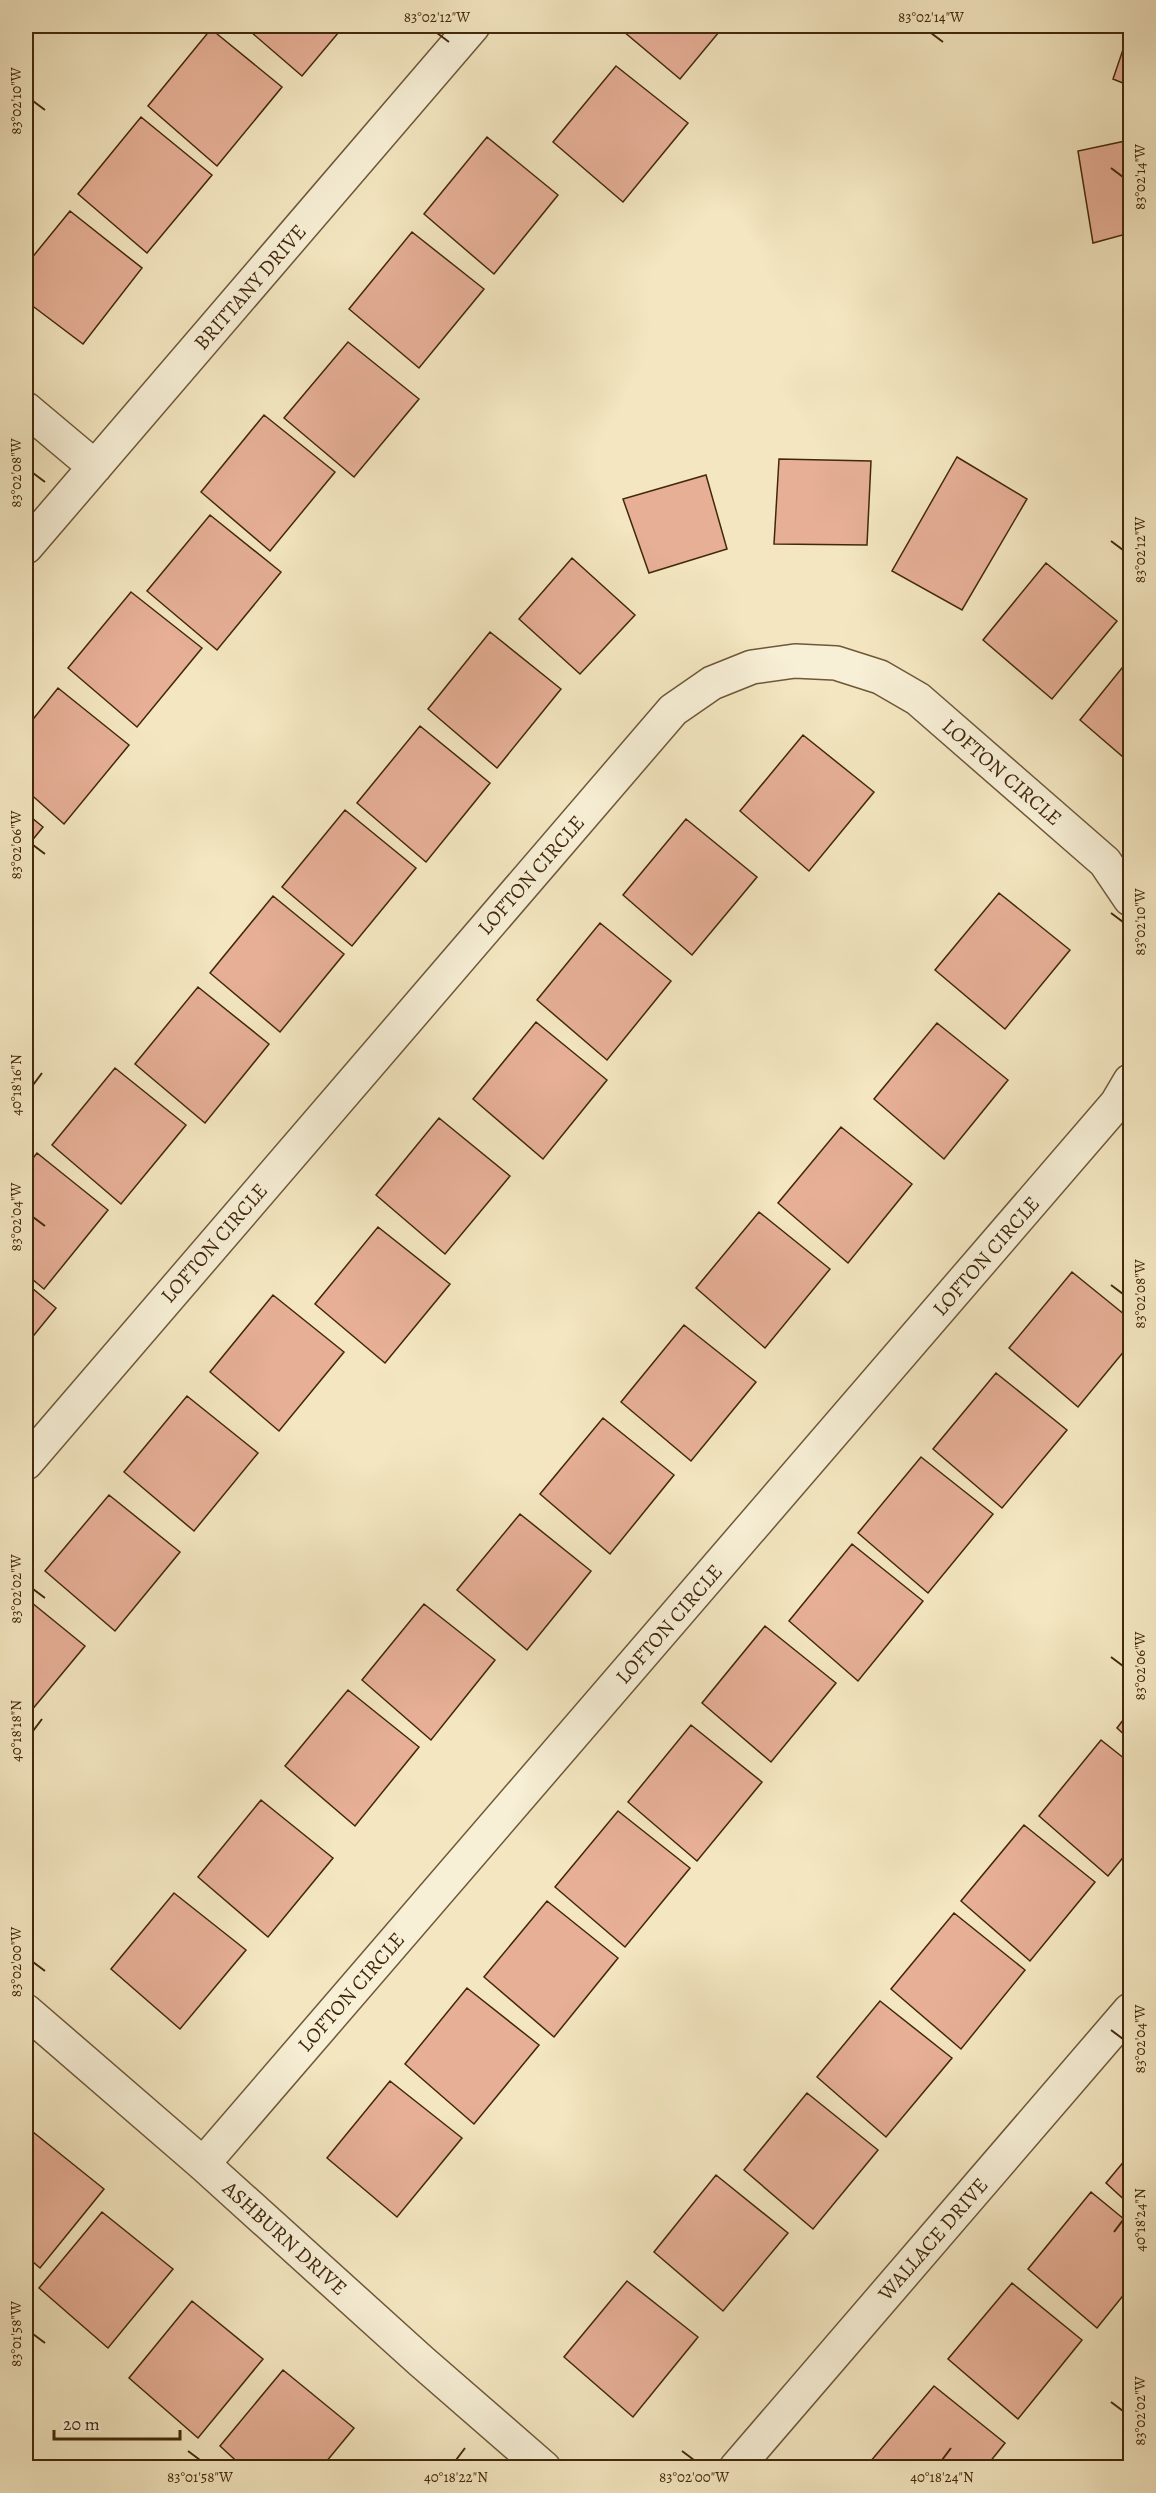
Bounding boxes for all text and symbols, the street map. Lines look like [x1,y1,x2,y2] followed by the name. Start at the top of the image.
[404,7,470,27] text: 83°02'12"W
[898,7,964,27] text: 83°02'14"W
[6,67,26,135] text: 83°02'10"W
[1130,144,1150,210] text: 83°02'14"W
[187,218,313,356] street label: BRITTANY DRIVE
[6,438,26,508] text: 83°02'08"W
[1130,517,1150,583] text: 83°02'12"W
[936,712,1068,832] street label: LOFTON CIRCLE
[471,809,591,941] street label: LOFTON CIRCLE
[6,810,26,880] text: 83°02'06"W
[1130,888,1150,956] text: 83°02'10"W
[6,1054,26,1116] text: 40°18'16"N
[154,1177,274,1309] street label: LOFTON CIRCLE
[6,1182,26,1252] text: 83°02'04"W
[926,1190,1046,1322] street label: LOFTON CIRCLE
[1130,1259,1150,1329] text: 83°02'08"W
[6,1554,26,1624] text: 83°02'02"W
[609,1558,729,1690] street label: LOFTON CIRCLE
[1130,1631,1150,1701] text: 83°02'06"W
[6,1700,26,1762] text: 40°18'18"N
[291,1926,411,2058] street label: LOFTON CIRCLE
[6,1927,26,1997] text: 83°02'00"W
[1130,2004,1150,2074] text: 83°02'04"W
[871,2172,994,2307] street label: WALLACE DRIVE
[216,2174,353,2301] street label: ASHBURN DRIVE
[1130,2188,1150,2252] text: 40°18'24"N
[6,2301,26,2367] text: 83°01'58"W
[1130,2376,1150,2446] text: 83°02'02"W
[54,2403,180,2441] scale bar
[63,2412,100,2436] text: 20 m
[167,2467,233,2487] text: 83°01'58"W
[424,2467,488,2487] text: 40°18'22"N
[659,2467,729,2487] text: 83°02'00"W
[910,2467,974,2487] text: 40°18'24"N

